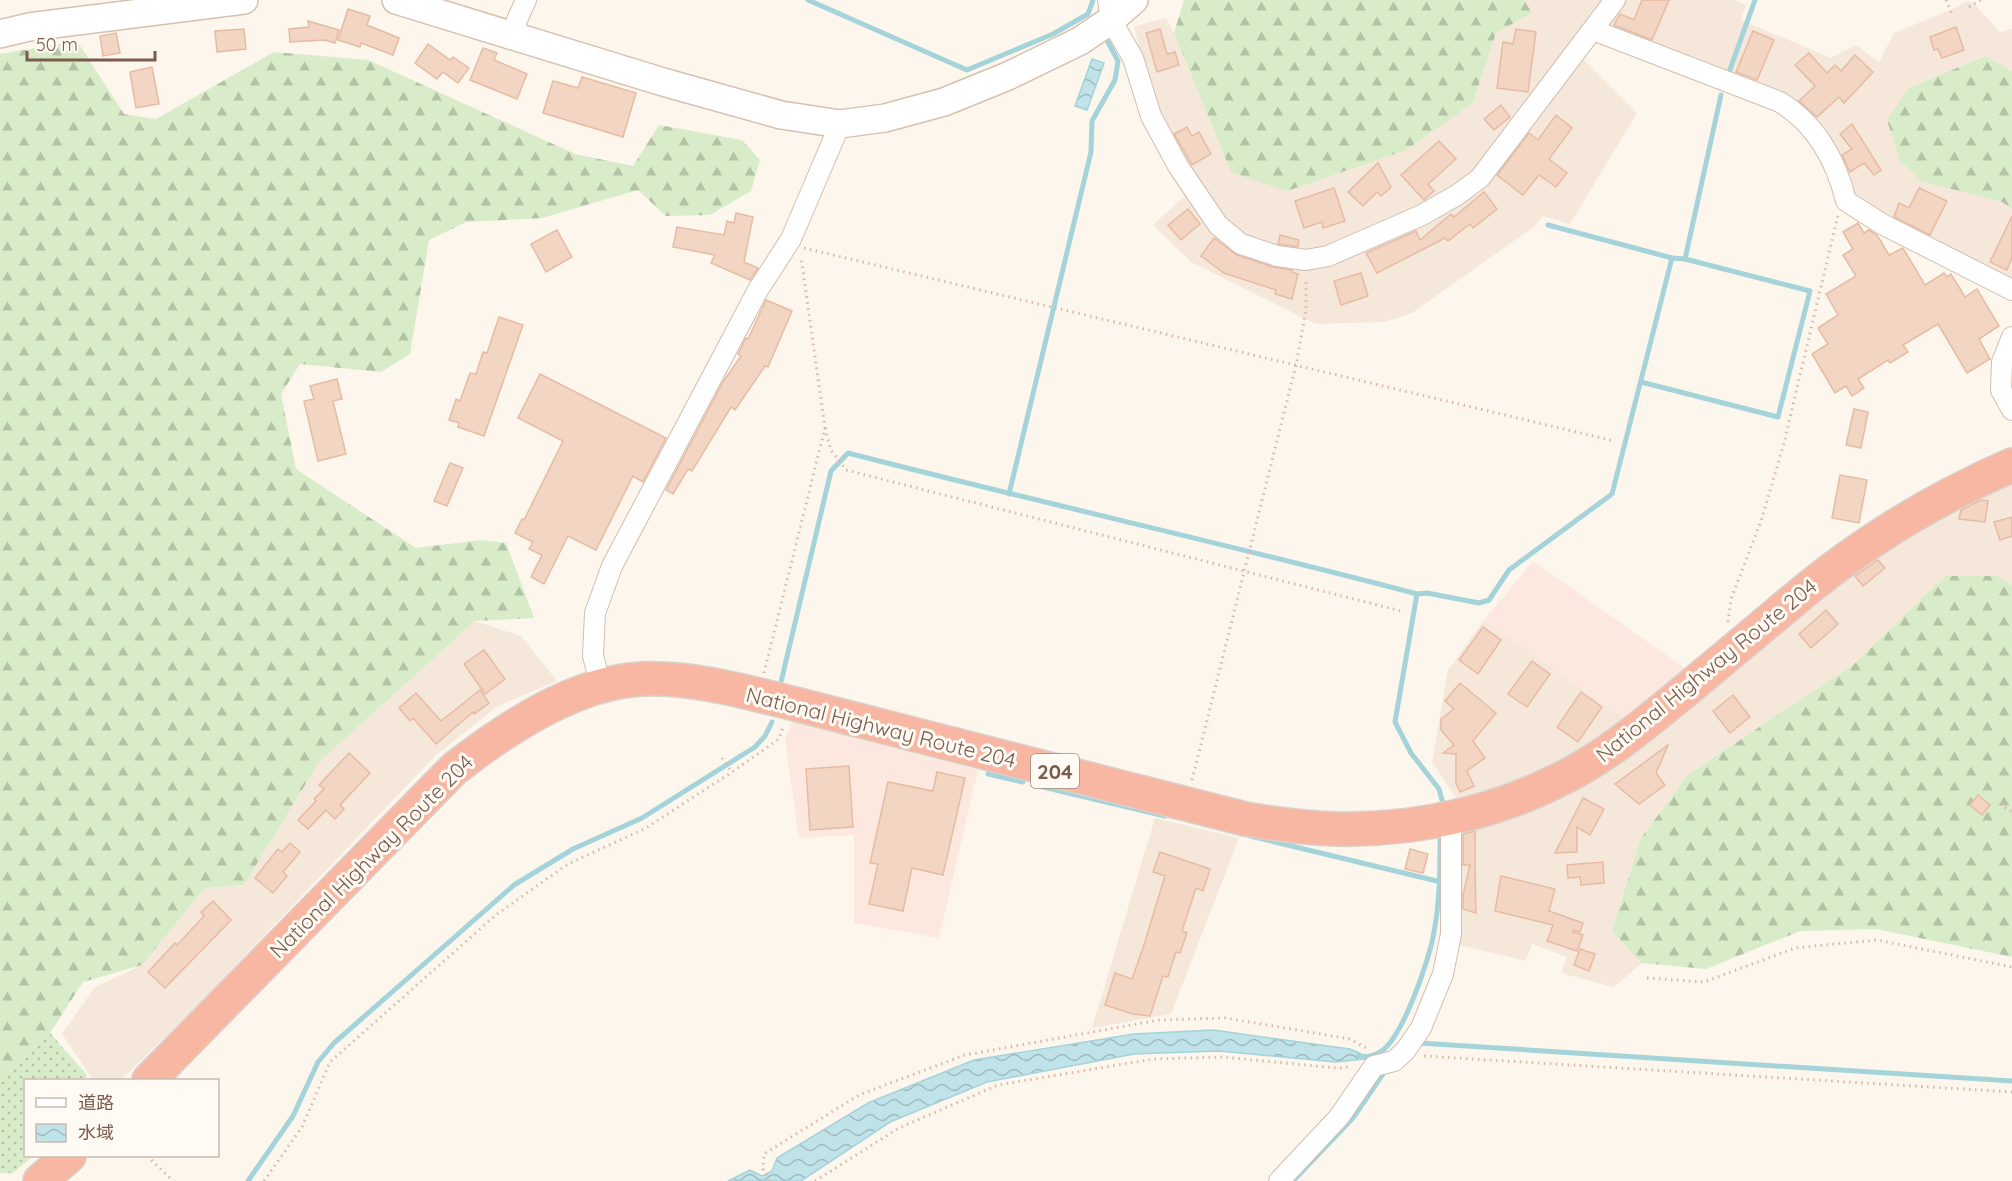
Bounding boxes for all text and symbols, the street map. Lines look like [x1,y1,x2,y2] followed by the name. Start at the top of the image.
[27,24,154,62] scale bar
[36,33,78,56] text: 50 m
[1590,573,1822,767] street label: National Highway Route 204
[743,681,1019,773] street label: National Highway Route 204
[264,749,478,963] street label: National Highway Route 204
[1031,754,1079,788] road number: 204
[24,1079,219,1157] legend
[78,1091,114,1114] text: 道路
[78,1121,114,1144] text: 水域

